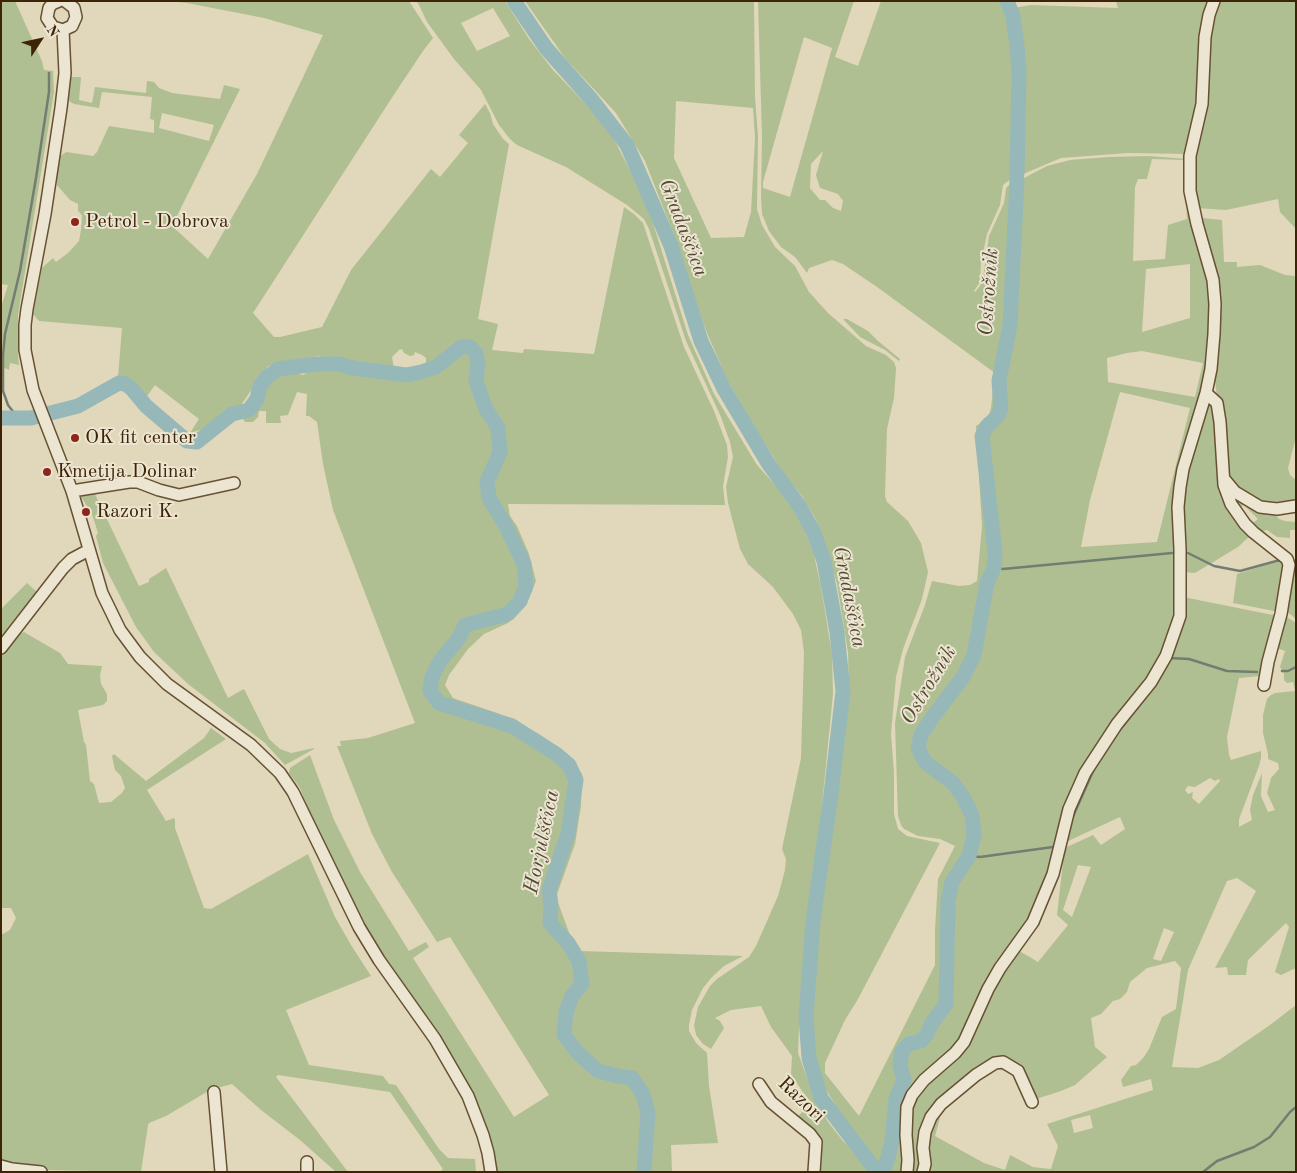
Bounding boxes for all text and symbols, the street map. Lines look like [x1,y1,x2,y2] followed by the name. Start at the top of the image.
[15,15,65,65] north arrow
[43,23,61,40] text: N
[653,175,713,281] water label: Gradaščica
[85,210,229,234] place label: Petrol - Dobrova
[69,216,81,228] marker: Petrol - Dobrova
[973,247,1005,337] water label: Ostrožnik
[85,426,196,450] place label: OK fit center
[69,432,81,444] marker: OK fit center
[57,460,197,484] place label: Kmetija Dolinar
[41,466,53,478] marker: Kmetija Dolinar
[96,500,179,524] place label: Razori K.
[80,506,92,518] marker: Razori K.
[827,544,871,650] water label: Gradaščica
[896,641,962,729] water label: Ostrožnik
[519,788,565,896] water label: Horjulščica
[772,1072,830,1128] street label: Razori

